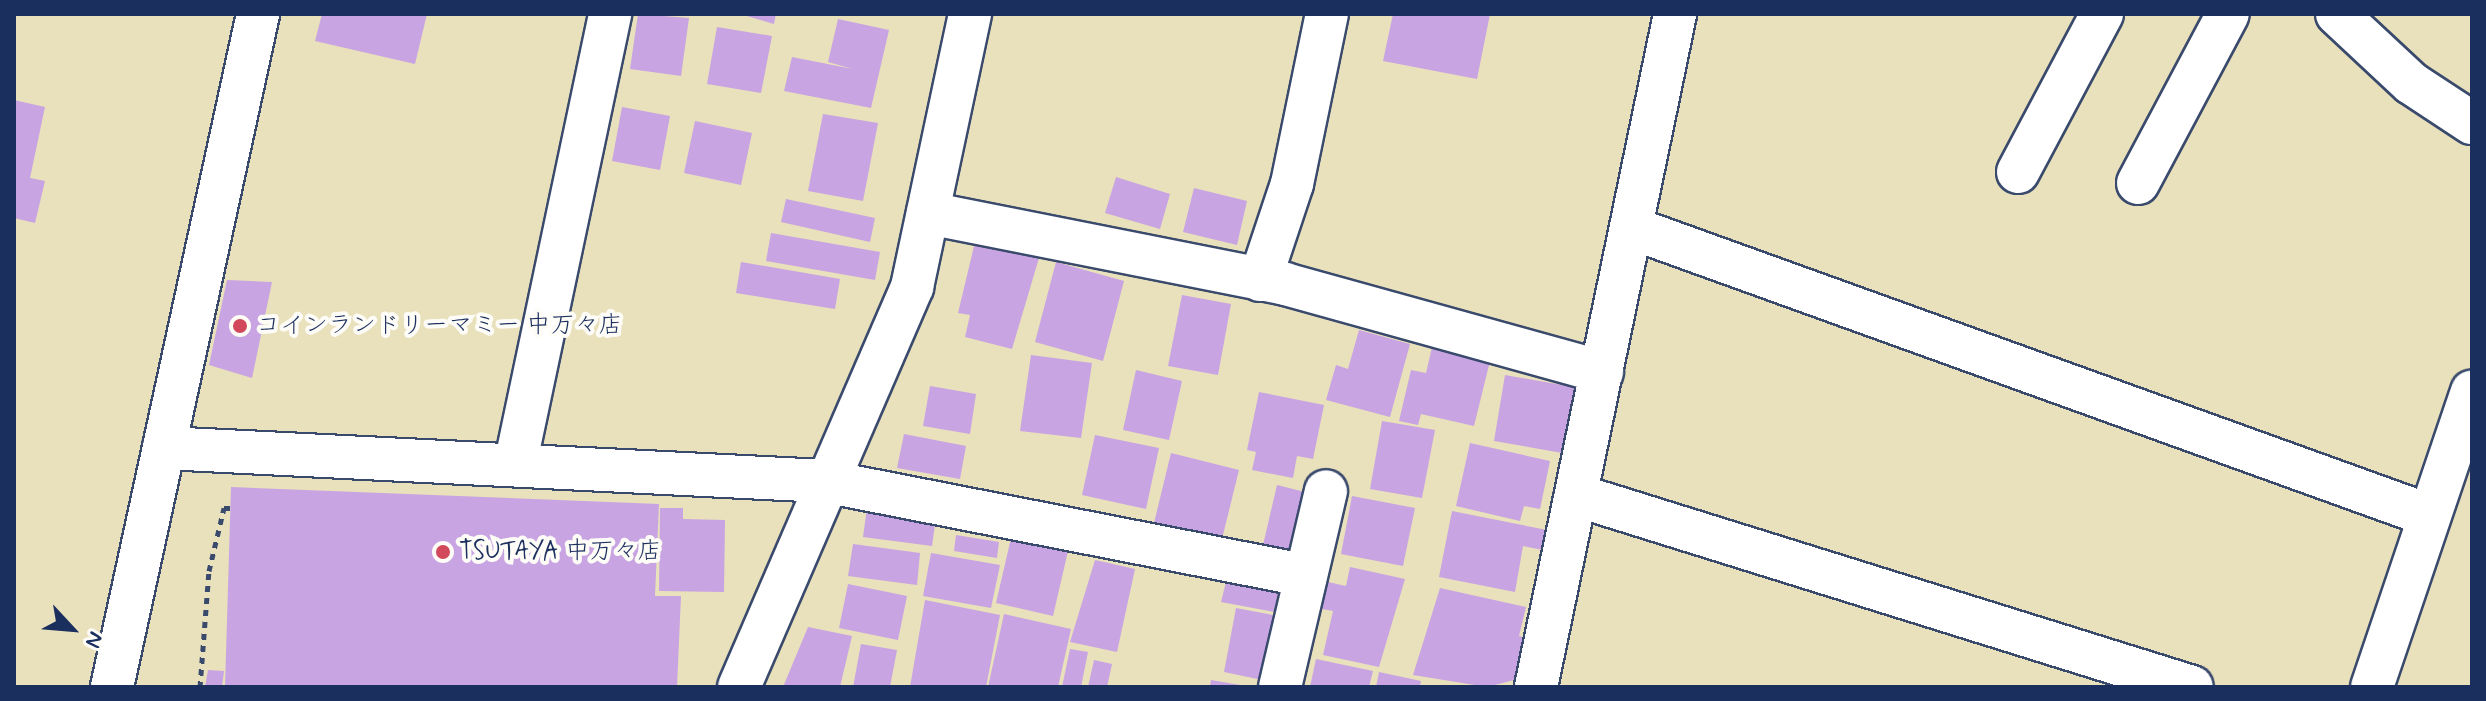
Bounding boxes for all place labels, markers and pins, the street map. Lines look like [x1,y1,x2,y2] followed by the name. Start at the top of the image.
[256,312,622,340] place label: コインランドリーマミー 中万々店
[231,317,249,335] marker: コインランドリーマミー 中万々店
[459,538,661,566] place label: TSUTAYA 中万々店
[434,543,452,561] marker: TSUTAYA 中万々店

